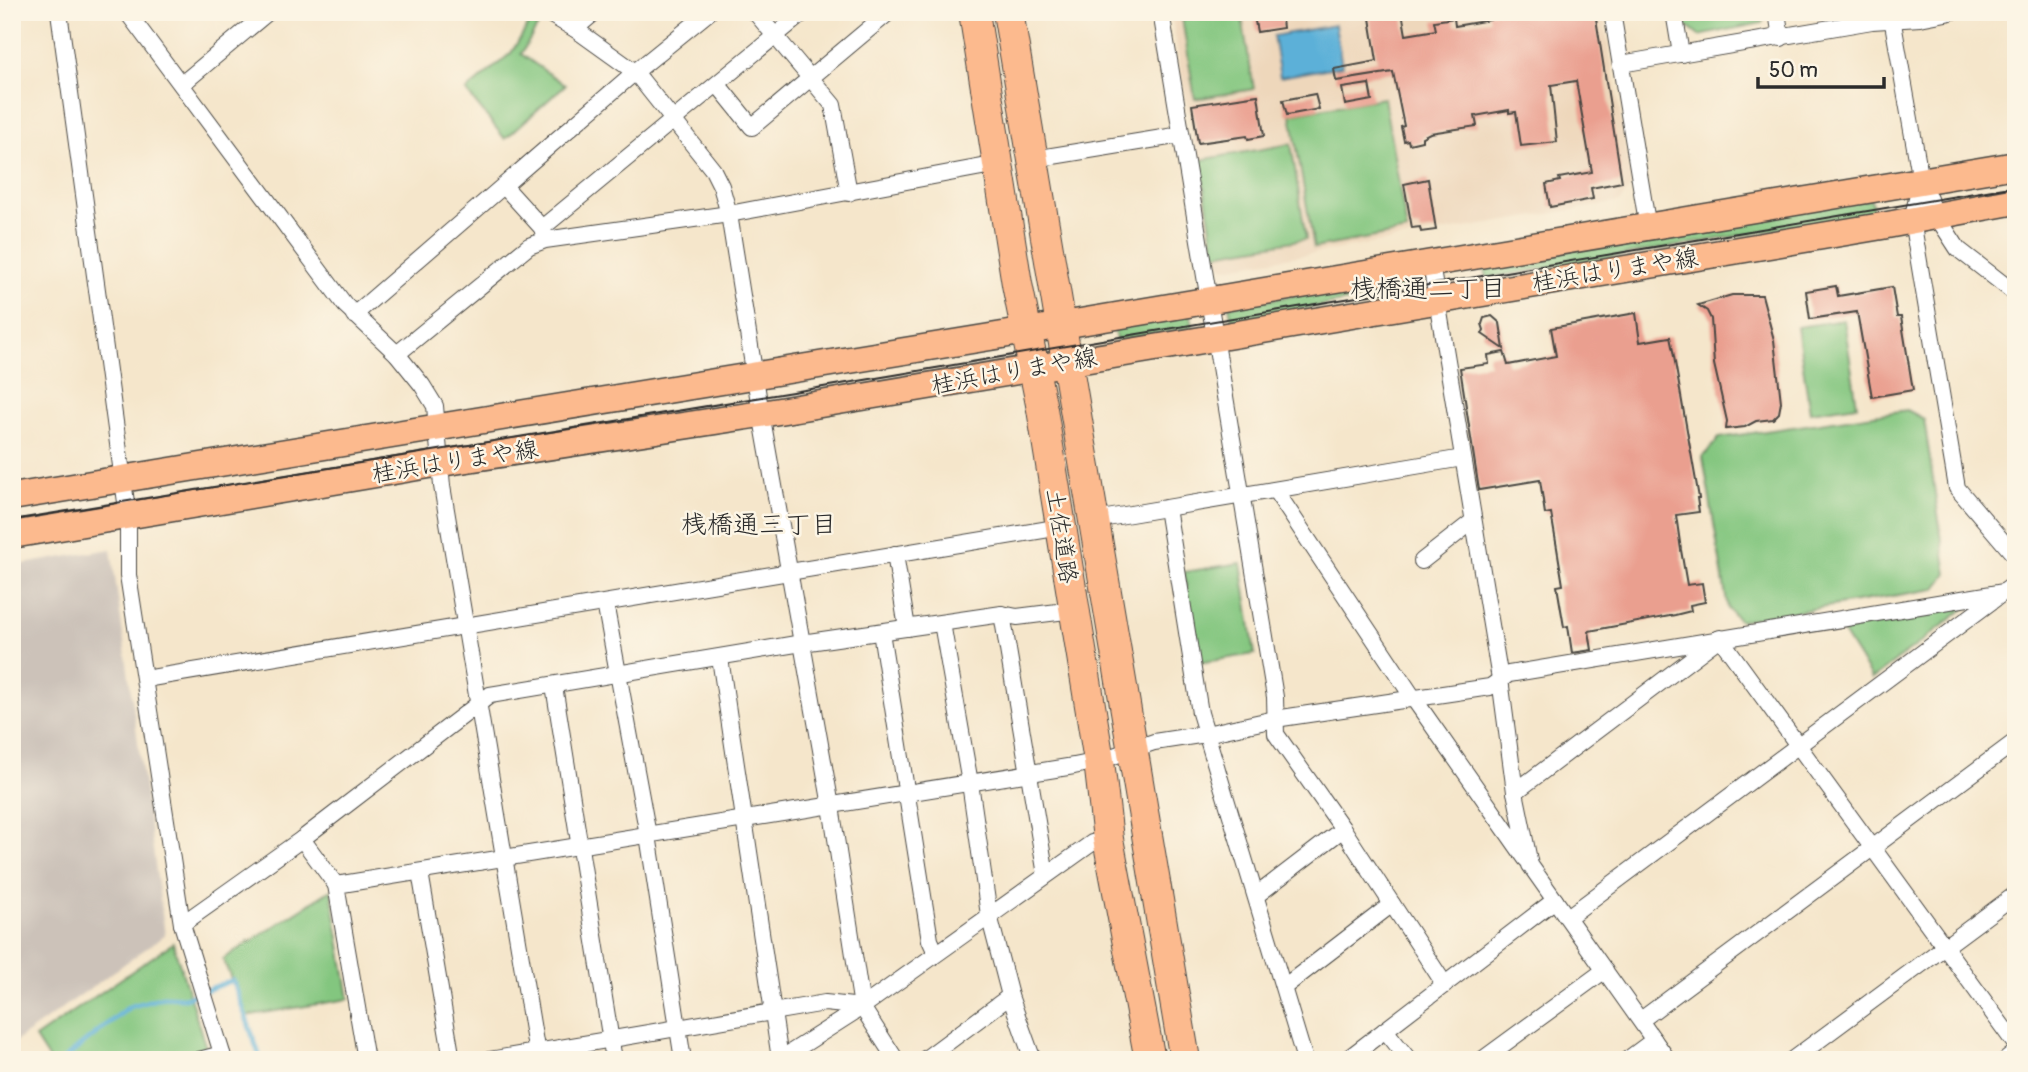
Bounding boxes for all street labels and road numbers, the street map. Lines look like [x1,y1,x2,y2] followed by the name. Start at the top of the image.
[1530,243,1700,298] street label: 桂浜はりまや線
[929,343,1099,400] street label: 桂浜はりまや線
[370,434,540,489] street label: 桂浜はりまや線
[1040,486,1083,586] street label: 土佐道路

